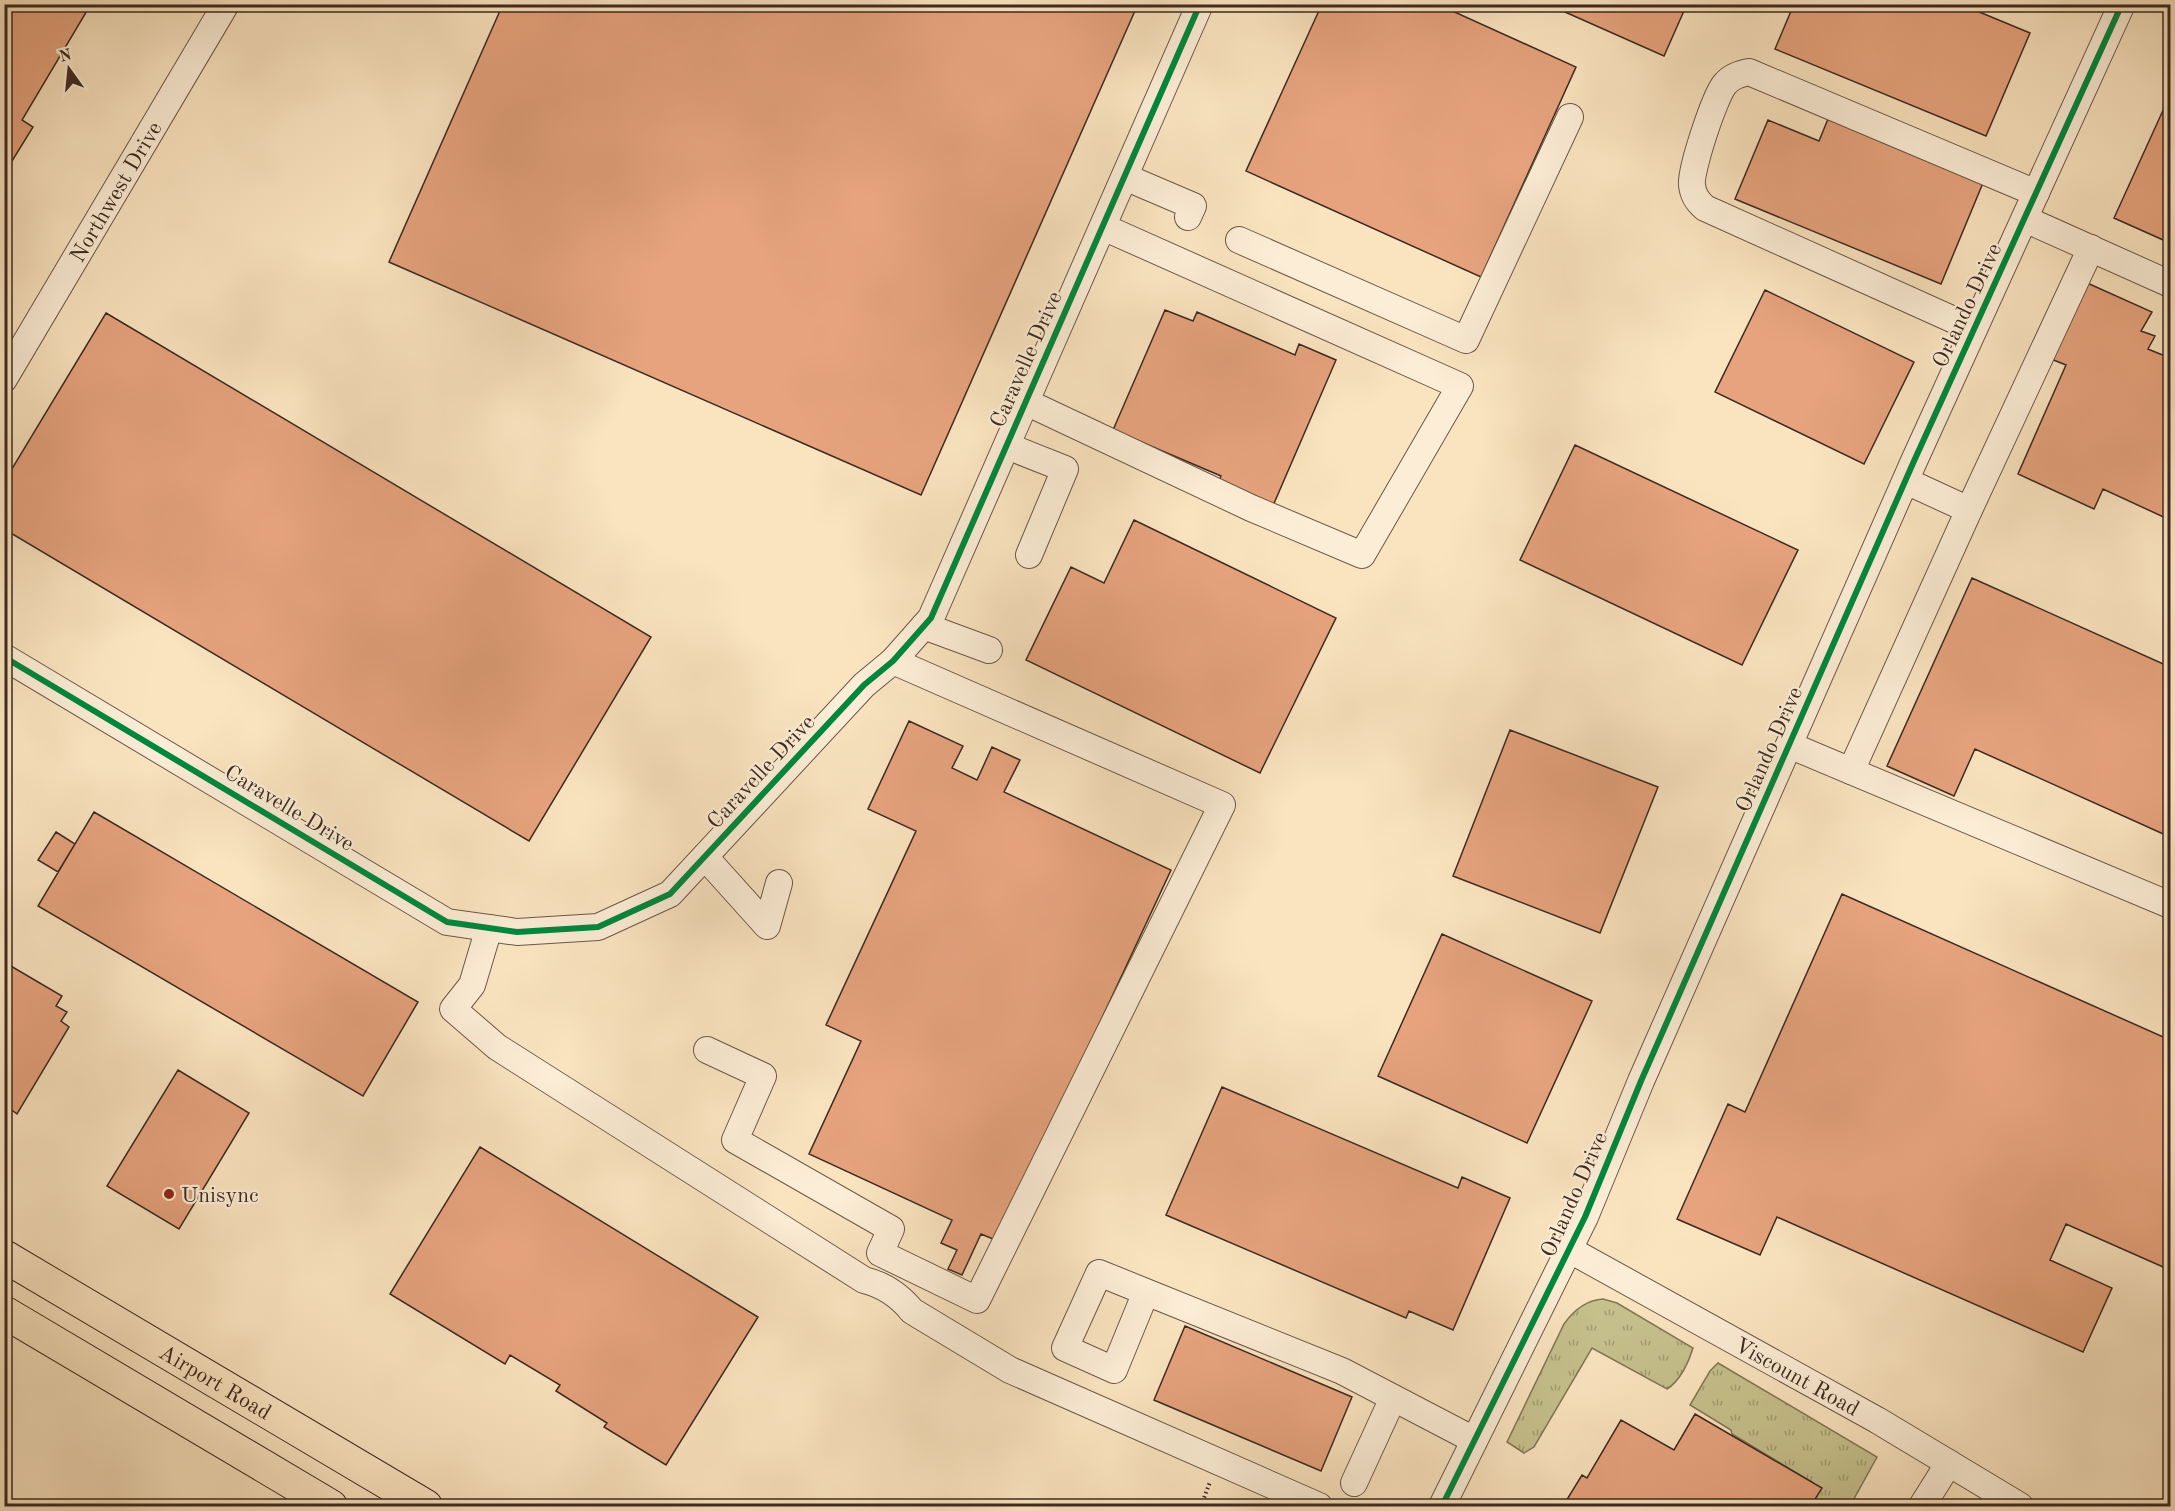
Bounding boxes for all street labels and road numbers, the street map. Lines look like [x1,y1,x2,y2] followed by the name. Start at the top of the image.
[67,118,167,266] street label: Northwest Drive
[1929,240,2006,371] street label: Orlando Drive
[987,288,1067,431] street label: Caravelle Drive
[1732,684,1807,816] street label: Orlando Drive
[703,711,819,833] street label: Caravelle Drive
[221,762,357,856] street label: Caravelle Drive
[1537,1129,1612,1261] street label: Orlando Drive
[1731,1335,1862,1421] street label: Viscount Road
[155,1342,274,1425] street label: Airport Road

